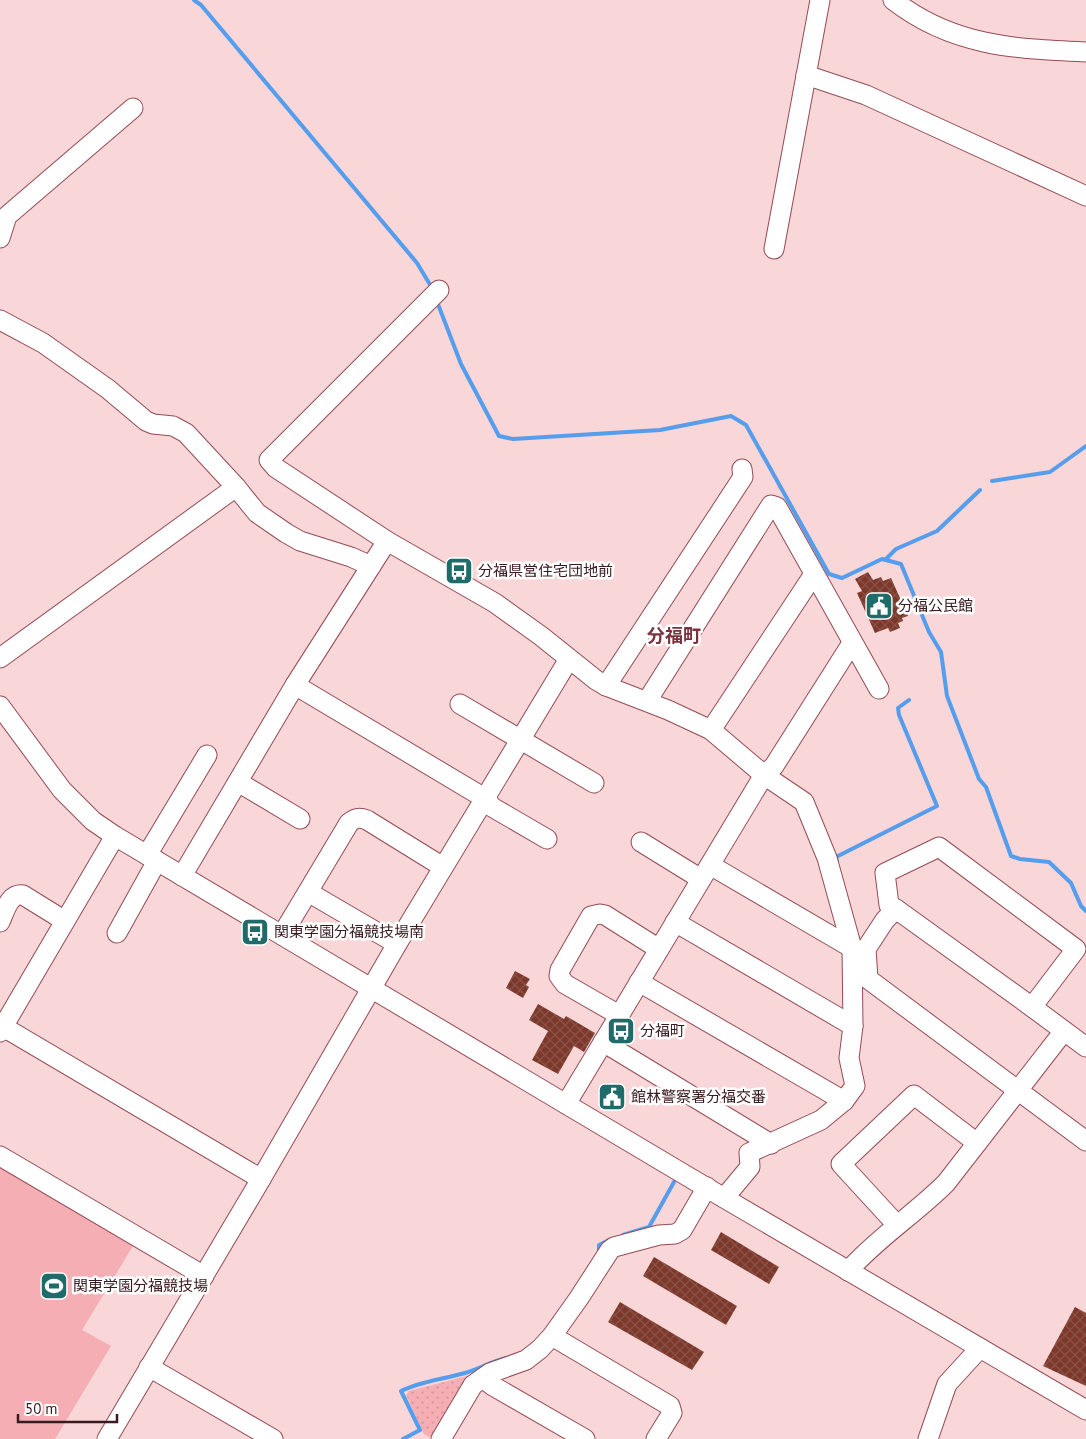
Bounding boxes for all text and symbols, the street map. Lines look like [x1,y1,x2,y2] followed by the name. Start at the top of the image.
[444,556,474,586] bus stop icon: 分福県営住宅団地前
[478,561,613,580] place label: 分福県営住宅団地前
[864,591,894,621] public building icon: 分福公民館
[898,596,973,615] place label: 分福公民館
[646,624,701,647] district label: 分福町
[240,917,270,947] bus stop icon: 関東学園分福競技場南
[274,922,424,941] place label: 関東学園分福競技場南
[606,1016,636,1046] bus stop icon: 分福町
[640,1021,685,1040] place label: 分福町
[597,1082,627,1112] public building icon: 館林警察署分福交番
[631,1087,766,1106] place label: 館林警察署分福交番
[39,1271,69,1301] sports icon: 関東学園分福競技場
[73,1276,208,1295] place label: 関東学園分福競技場
[18,1392,116,1424] scale bar
[25,1399,58,1418] text: 50 m

